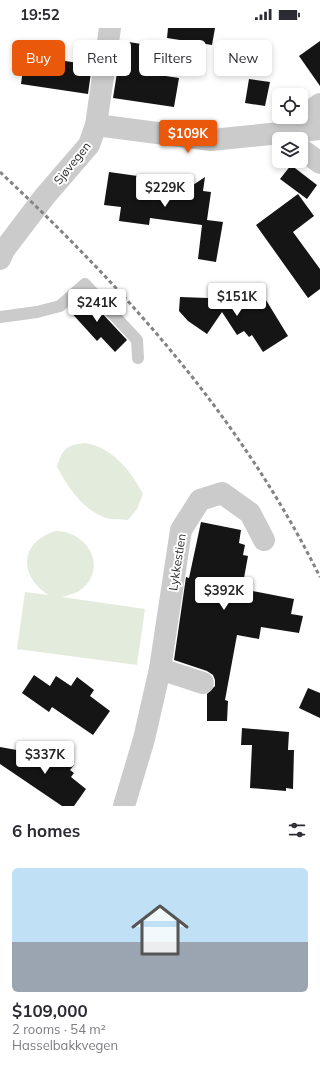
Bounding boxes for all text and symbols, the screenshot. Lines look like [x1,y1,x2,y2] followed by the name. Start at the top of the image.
[20,5,60,24] text: 19:52
[12,40,65,76] chip: Buy
[73,40,131,76] chip: Rent
[139,40,206,76] chip: Filters
[214,40,272,76] chip: New
[272,88,308,168] map controls
[272,88,308,124] button: locate
[160,120,216,154] pin: $109K
[168,125,208,141] text: $109K
[272,132,308,168] button: layers
[50,139,94,187] street label: Sjøvegen
[137,174,193,208] pin: $229K
[145,179,185,195] text: $229K
[209,283,265,317] pin: $151K
[217,288,257,304] text: $151K
[69,289,125,323] pin: $241K
[77,294,117,310] text: $241K
[165,532,189,592] street label: Lykkestien
[196,577,252,611] pin: $392K
[204,582,244,598] text: $392K
[17,741,73,775] pin: $337K
[25,746,65,762] text: $337K
[286,819,308,841] icon: filters
[12,820,80,841] text: 6 homes
[124,894,196,966] icon: home
[12,1000,88,1021] text: $109,000
[12,1021,106,1037] text: 2 rooms · 54 m²
[12,1037,118,1053] text: Hasselbakkvegen

